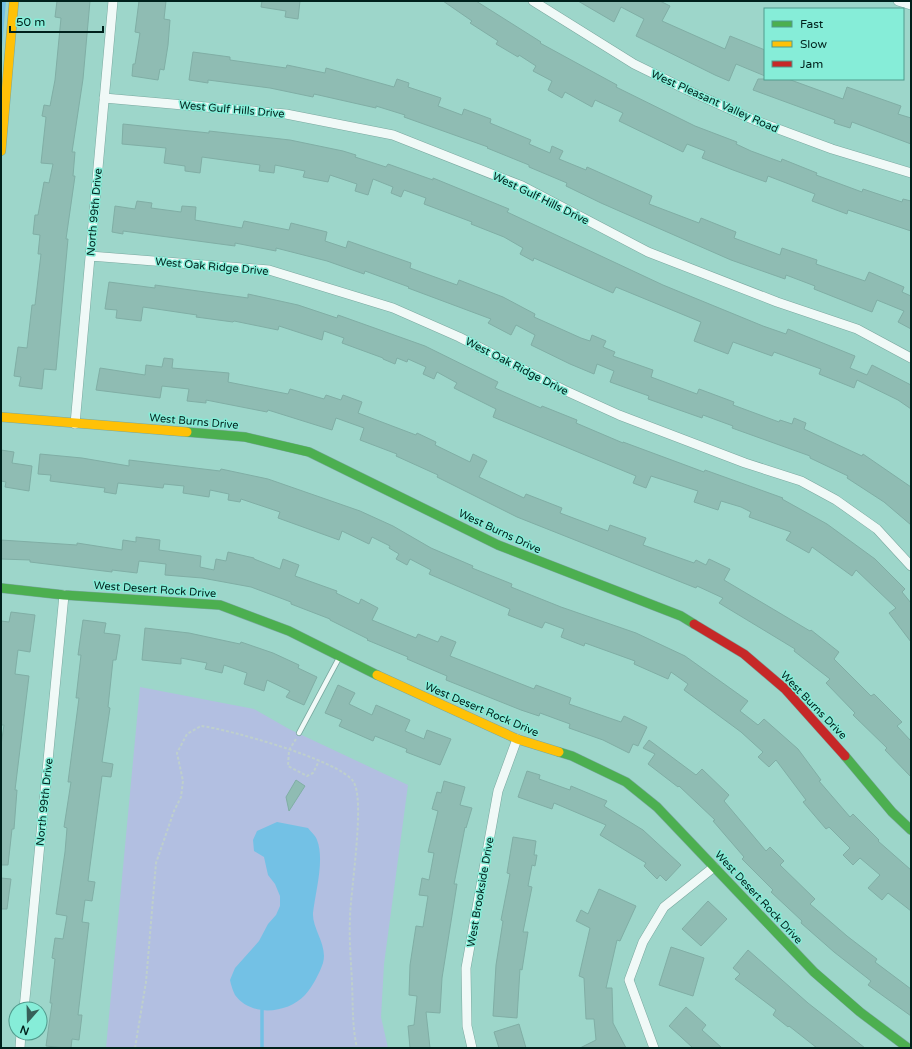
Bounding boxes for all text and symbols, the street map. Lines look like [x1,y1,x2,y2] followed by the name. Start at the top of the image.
[10,8,103,34] scale bar
[764,8,904,80] legend
[16,15,45,29] text: 50 m
[800,17,824,31] text: Fast
[800,37,827,51] text: Slow
[800,57,823,71] text: Jam
[649,67,781,135] street label: West Pleasant Valley Road
[179,98,285,121] street label: West Gulf Hills Drive
[84,168,105,256] street label: North 99th Drive
[490,169,591,227] street label: West Gulf Hills Drive
[155,255,269,278] street label: West Oak Ridge Drive
[463,335,570,398] street label: West Oak Ridge Drive
[149,411,239,432] street label: West Burns Drive
[456,507,543,556] street label: West Burns Drive
[93,579,217,600] street label: West Desert Rock Drive
[778,669,849,742] street label: West Burns Drive
[423,680,541,739] street label: West Desert Rock Drive
[33,758,56,846] street label: North 99th Drive
[464,836,497,948] street label: West Brookside Drive
[712,848,805,947] street label: West Desert Rock Drive
[8,1001,48,1041] north arrow
[18,1022,31,1038] text: N

